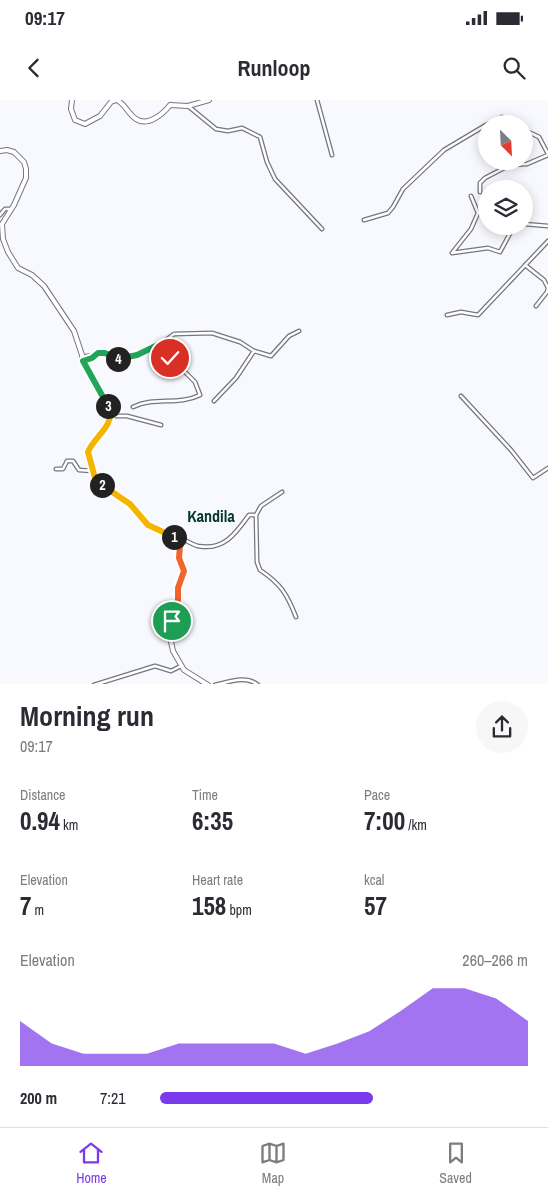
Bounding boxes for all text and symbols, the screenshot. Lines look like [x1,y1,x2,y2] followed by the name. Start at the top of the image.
[25,5,65,31] text: 09:17
[237,53,311,83] text: Runloop
[20,54,48,82] icon: back
[500,54,528,82] icon: search
[478,115,532,170] north arrow
[478,115,533,235] map controls
[478,180,533,235] button: layers
[149,337,191,379] pin
[156,344,184,372] icon: check
[106,346,130,372] pin: 4
[115,350,122,368] text: 4
[96,394,120,418] pin: 3
[105,397,112,415] text: 3
[90,472,114,498] pin: 2
[99,476,106,494] text: 2
[187,505,235,527] district label: Kandila
[162,524,186,550] pin: 1
[171,528,178,546] text: 1
[151,600,193,642] pin
[158,607,186,635] icon: arrive
[20,697,154,735] text: Morning run
[476,701,528,753] button: share
[20,735,53,757] text: 09:17
[20,786,65,804] text: Distance
[192,786,218,804] text: Time
[364,786,390,804] text: Pace
[20,804,60,838] text: 0.94
[192,804,233,838] text: 6:35
[364,804,405,838] text: 7:00
[60,816,78,834] text: km
[405,816,427,834] text: /km
[20,871,68,889] text: Elevation
[192,871,243,889] text: Heart rate
[364,871,384,889] text: kcal
[20,889,31,923] text: 7
[192,889,226,923] text: 158
[364,889,387,923] text: 57
[31,901,44,919] text: m
[226,901,252,919] text: bpm
[20,949,75,971] text: Elevation
[462,949,528,971] text: 260–266 m
[20,1087,57,1109] text: 200 m
[100,1087,126,1109] text: 7:21
[76,1139,107,1187] tab: Home
[259,1139,287,1187] tab: Map
[439,1139,472,1187] tab: Saved

